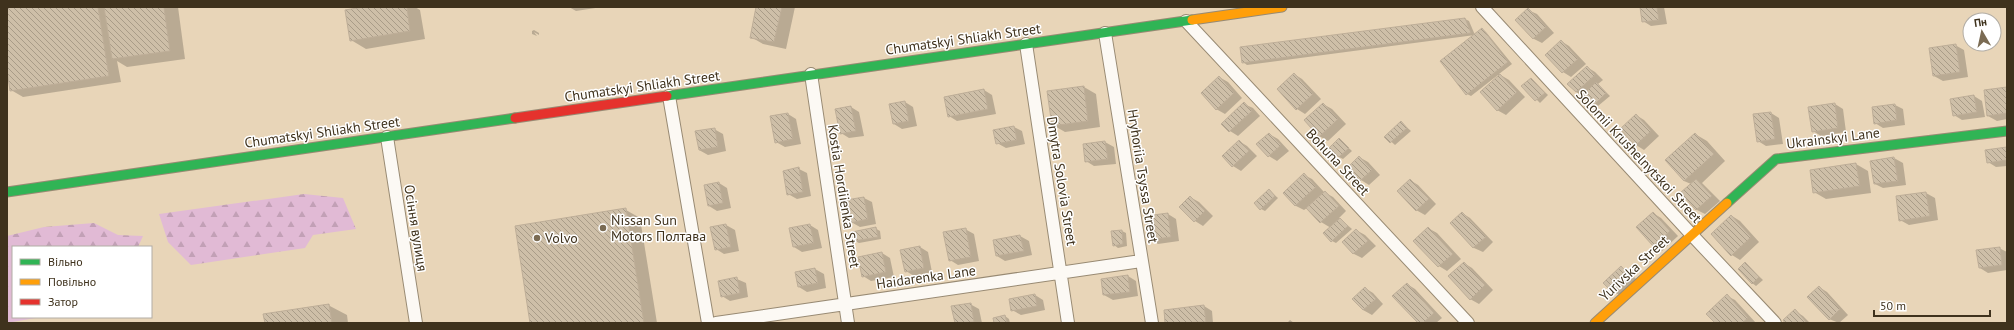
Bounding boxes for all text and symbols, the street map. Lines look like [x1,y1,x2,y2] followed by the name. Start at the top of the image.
[1962,12,2002,52] north arrow
[1973,14,1988,30] text: Пн
[884,19,1042,59] street label: Chumatskyi Shliakh Street
[563,66,721,106] street label: Chumatskyi Shliakh Street
[1572,85,1706,227] street label: Solomii Krushelnytskoi Street
[1124,108,1163,244] street label: Hryhoriia Tsyssa Street
[243,112,401,152] street label: Chumatskyi Shliakh Street
[1043,115,1081,247] street label: Dmytra Solovia Street
[824,123,864,269] street label: Kostia Hordiienka Street
[1785,123,1881,153] street label: Ukrainskyi Lane
[1302,125,1374,199] street label: Bohuna Street
[400,183,432,273] street label: Осіння вулиця
[611,211,706,245] place label: Nissan Sun Motors Полтава
[598,223,608,233] marker: Nissan Sun Motors Полтава
[544,229,578,247] place label: Volvo
[1595,231,1673,305] street label: Yurivska Street
[532,233,542,243] marker: Volvo
[12,246,152,318] legend
[48,254,83,269] text: Вільно
[875,261,977,293] street label: Haidarenka Lane
[48,274,96,289] text: Повільно
[1874,292,1990,318] scale bar
[48,294,78,309] text: Затор
[1880,298,1906,313] text: 50 m

